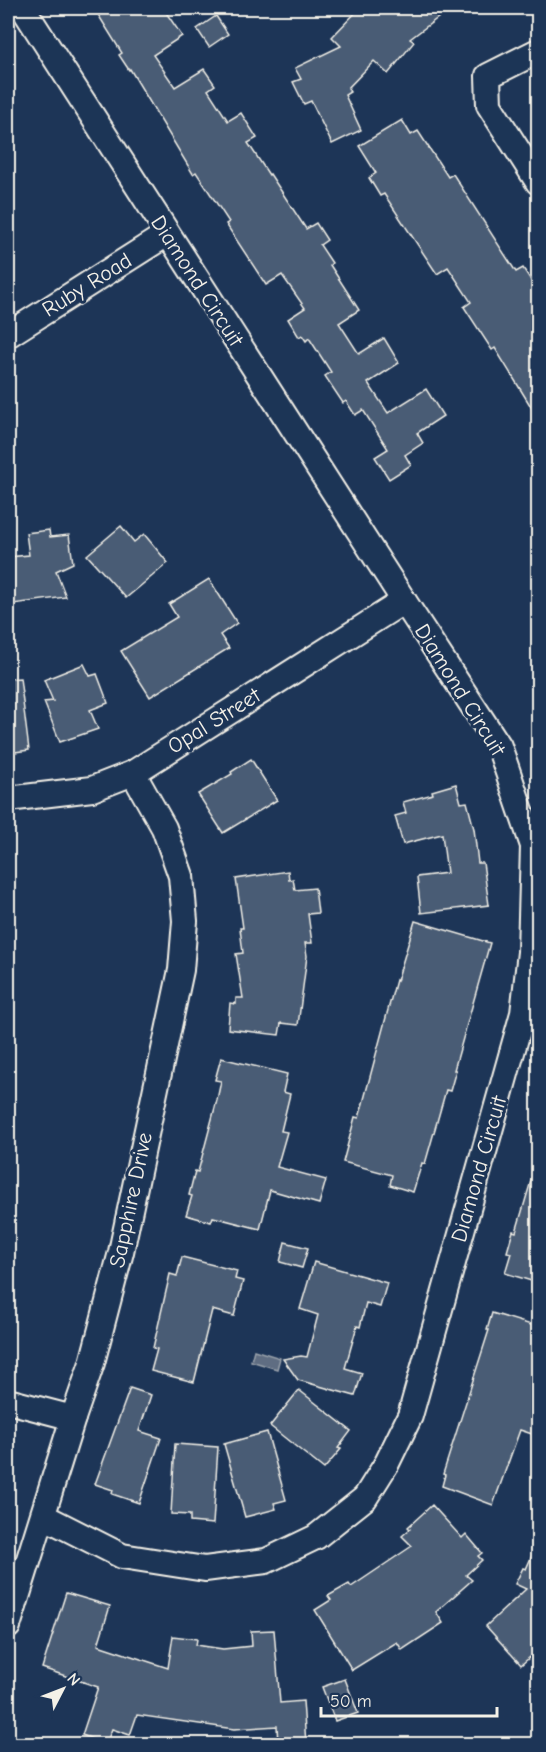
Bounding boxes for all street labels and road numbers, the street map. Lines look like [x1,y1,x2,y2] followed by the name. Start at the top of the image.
[145,211,249,352] street label: Diamond Circuit
[37,247,137,323] street label: Ruby Road
[409,619,511,761] street label: Diamond Circuit
[163,682,266,760] street label: Opal Street
[446,1092,512,1245] street label: Diamond Circuit
[104,1130,158,1270] street label: Sapphire Drive

